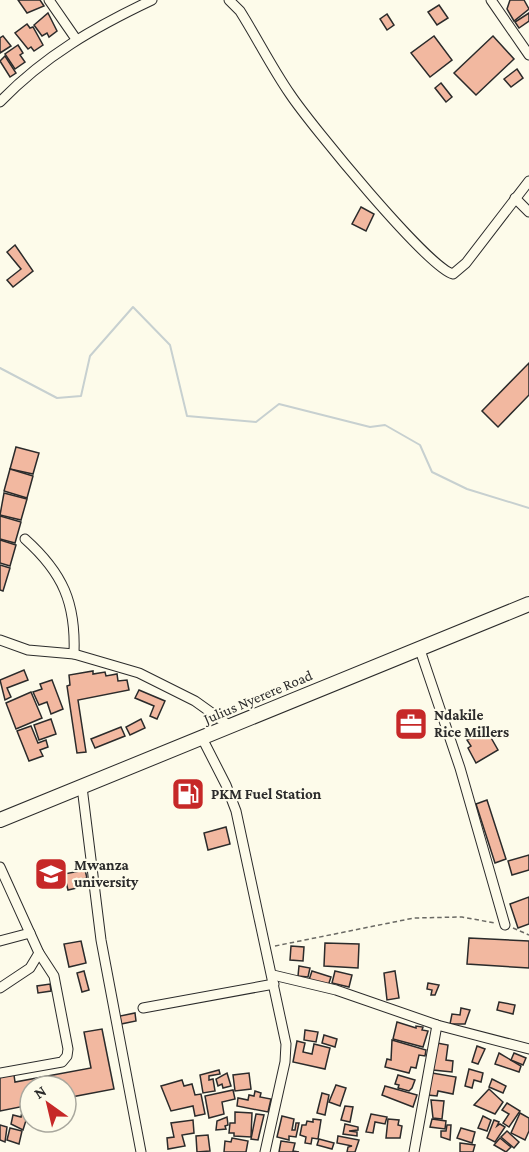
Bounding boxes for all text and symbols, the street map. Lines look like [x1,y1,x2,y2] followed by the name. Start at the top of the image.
[199,667,315,729] street label: Julius Nyerere Road
[393,706,429,742] office icon: Ndakile Rice Millers
[434,707,509,740] place label: Ndakile Rice Millers
[170,776,206,812] fuel station icon: PKM Fuel Station
[211,786,322,802] place label: PKM Fuel Station
[33,856,69,892] school or university icon: Mwanza university
[74,857,139,890] place label: Mwanza university
[18,1074,78,1134] north arrow
[31,1082,49,1102] text: N

